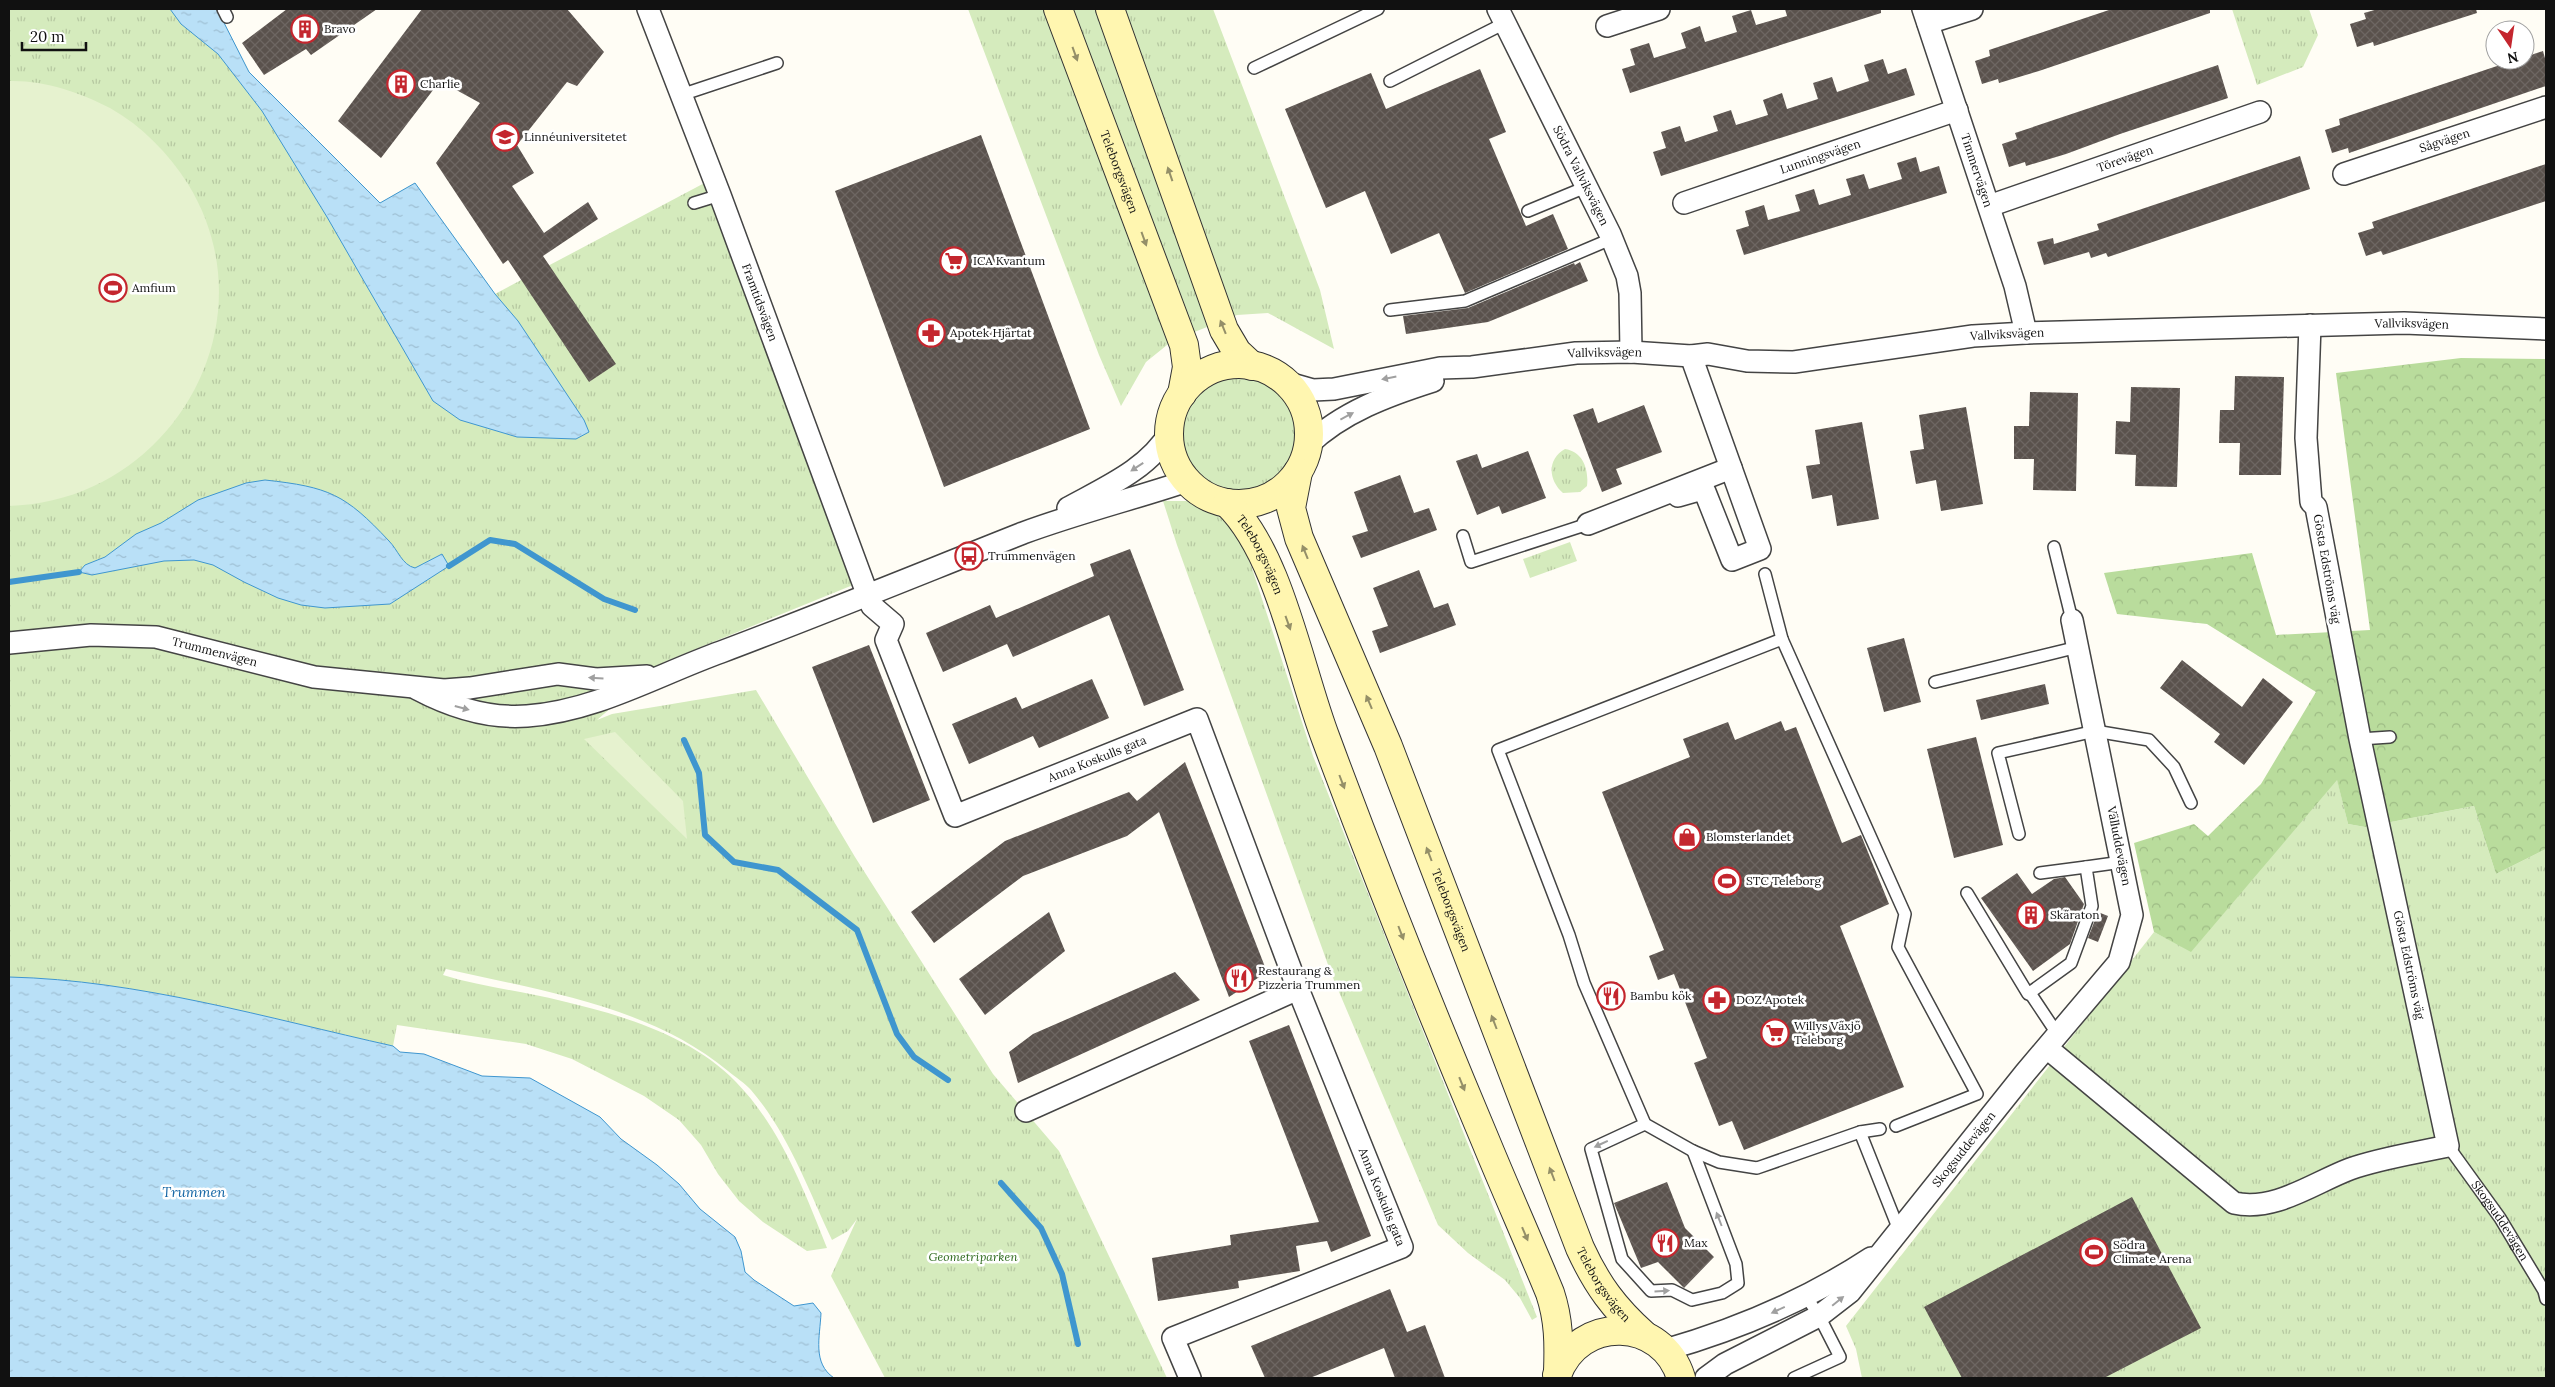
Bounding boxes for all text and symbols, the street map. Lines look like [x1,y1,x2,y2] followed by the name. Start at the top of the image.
[290,14,320,44] building icon: Bravo
[22,20,86,52] scale bar
[2485,20,2535,70] north arrow
[324,21,356,36] place label: Bravo
[30,27,65,46] text: 20 m
[1072,47,1079,62] one-way arrow
[2505,48,2520,68] text: N
[386,69,416,99] building icon: Charlie
[420,76,461,91] place label: Charlie
[490,122,520,152] school or university icon: Linnéuniversitetet
[1550,123,1613,228] street label: Södra Vallviksvägen
[2417,125,2472,156] street label: Sågvägen
[1097,128,1142,215] street label: Teleborgsvägen
[524,129,627,144] place label: Linnéuniversitetet
[1958,131,1996,209] street label: Timmervägen
[1778,135,1862,177] street label: Lunningsvägen
[2095,142,2155,175] street label: Törevägen
[1166,166,1174,181] one-way arrow
[1141,232,1148,247] one-way arrow
[939,246,969,276] supermarket icon: ICA Kvantum
[973,253,1046,268] place label: ICA Kvantum
[739,261,781,343] street label: Framtidsvägen
[98,273,128,303] sports icon: Amfium
[131,280,176,295] place label: Amfium
[2374,315,2449,332] street label: Vallviksvägen
[916,318,946,348] pharmacy icon: Apotek Hjärtat
[1219,319,1227,334] one-way arrow
[949,325,1032,340] place label: Apotek Hjärtat
[1968,325,2044,343] street label: Vallviksvägen
[1566,344,1642,361] street label: Vallviksvägen
[1381,374,1397,382] one-way arrow
[1340,412,1354,421] one-way arrow
[1130,462,1144,472] one-way arrow
[1234,512,1287,596] street label: Teleborgsvägen
[2310,513,2345,625] street label: Gösta Edströms väg
[954,541,984,571] bus stop icon: Trummenvägen
[1301,545,1309,559] one-way arrow
[988,548,1075,563] place label: Trummenvägen
[1285,615,1292,630] one-way arrow
[171,633,259,669] street label: Trummenvägen
[588,674,604,682] one-way arrow
[1365,694,1373,709] one-way arrow
[454,704,469,712] one-way arrow
[1045,732,1148,785] street label: Anna Koskulls gata
[1339,775,1347,789] one-way arrow
[2104,804,2135,887] street label: Välluddevägen
[1672,822,1702,852] shop icon: Blomsterlandet
[1706,829,1792,844] place label: Blomsterlandet
[1425,847,1433,861] one-way arrow
[1712,866,1742,896] sports icon: STC Teleborg
[1429,867,1474,954] street label: Teleborgsvägen
[1746,873,1822,888] place label: STC Teleborg
[2016,900,2046,930] building icon: Skäraton
[2050,907,2100,922] place label: Skäraton
[2391,909,2428,1021] street label: Gösta Edströms väg
[1398,926,1405,941] one-way arrow
[1224,963,1254,993] restaurant icon: Restaurang & Pizzeria Trummen
[1258,963,1360,992] place label: Restaurang & Pizzeria Trummen
[1596,981,1626,1011] restaurant icon: Bambu kök
[1702,985,1732,1015] pharmacy icon: DOZ Apotek
[1630,988,1692,1003] place label: Bambu kök
[1736,992,1805,1007] place label: DOZ Apotek
[1490,1014,1498,1029] one-way arrow
[1760,1018,1790,1048] supermarket icon: Willys Växjö Teleborg
[1794,1018,1861,1047] place label: Willys Växjö Teleborg
[1458,1077,1466,1091] one-way arrow
[1929,1108,1999,1190] street label: Skogsuddevägen
[1594,1141,1608,1149] one-way arrow
[1355,1145,1409,1248] street label: Anna Koskulls gata
[1548,1166,1556,1181] one-way arrow
[2468,1177,2532,1263] street label: Skogsuddevägen
[162,1183,226,1201] water label: Trummen
[1715,1211,1722,1226] one-way arrow
[1521,1227,1529,1241] one-way arrow
[1650,1228,1680,1258] restaurant icon: Max
[1684,1235,1708,1250] place label: Max
[2079,1237,2109,1267] sports icon: Södra Climate Arena
[2113,1237,2192,1266] place label: Södra Climate Arena
[1574,1245,1634,1325] street label: Teleborgsvägen
[928,1249,1018,1264] park label: Geometriparken
[1654,1286,1670,1294] one-way arrow
[1831,1296,1844,1307] one-way arrow
[1771,1306,1785,1314] one-way arrow

